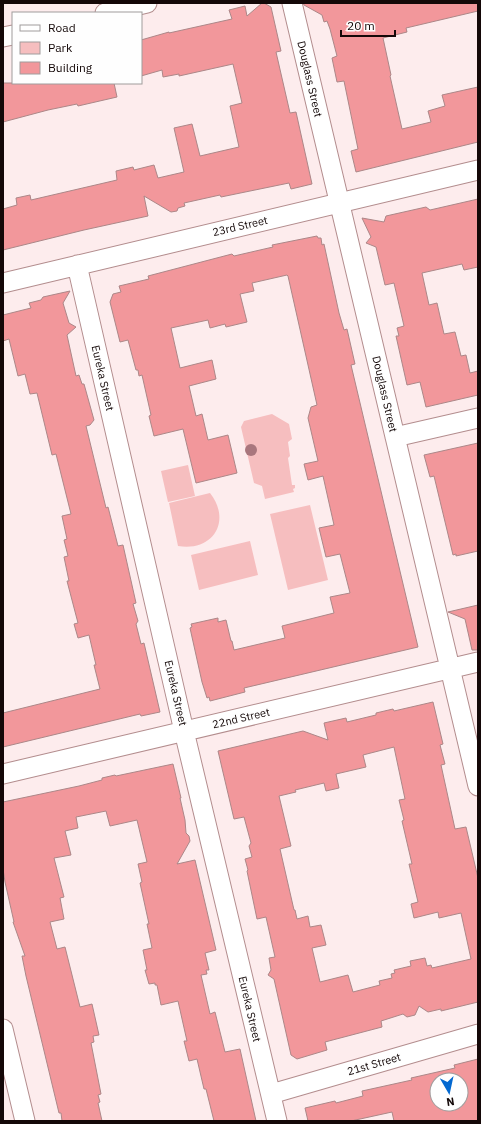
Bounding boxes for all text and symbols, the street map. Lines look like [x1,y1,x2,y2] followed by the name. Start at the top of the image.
[12,12,142,84] legend
[341,12,395,38] scale bar
[347,18,375,33] text: 20 m
[48,20,76,35] text: Road
[294,39,326,119] street label: Douglass Street
[48,40,73,55] text: Park
[48,60,93,75] text: Building
[211,213,269,239] street label: 23rd Street
[89,344,117,412] street label: Eureka Street
[369,354,401,434] street label: Douglass Street
[162,659,190,727] street label: Eureka Street
[211,705,271,731] street label: 22nd Street
[236,975,264,1043] street label: Eureka Street
[346,1050,403,1078] street label: 21st Street
[429,1072,469,1112] north arrow
[446,1094,456,1109] text: N

